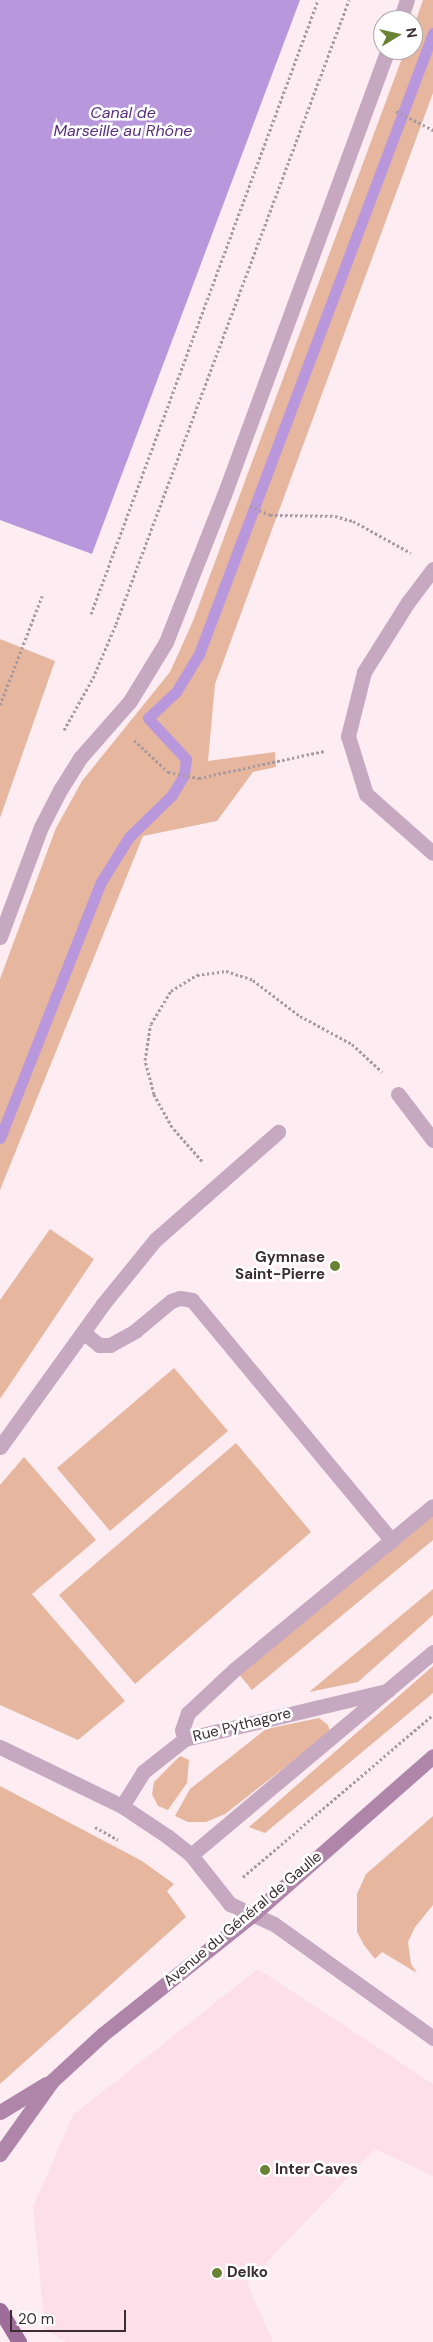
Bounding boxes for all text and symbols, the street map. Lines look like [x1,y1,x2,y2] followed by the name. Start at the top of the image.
[373,10,423,60] north arrow
[402,26,422,39] text: N
[54,103,192,141] water label: Canal de Marseille au Rhône
[235,1248,325,1283] place label: Gymnase Saint-Pierre
[329,1260,341,1272] marker: Gymnase Saint-Pierre
[191,1704,293,1746] street label: Rue Pythagore
[161,1848,325,1990] street label: Avenue du Général de Gaulle
[275,2161,358,2179] place label: Inter Caves
[259,2164,271,2176] marker: Inter Caves
[227,2264,268,2282] place label: Delko
[211,2267,223,2279] marker: Delko
[12,2300,129,2332] scale bar
[18,2309,54,2329] text: 20 m

